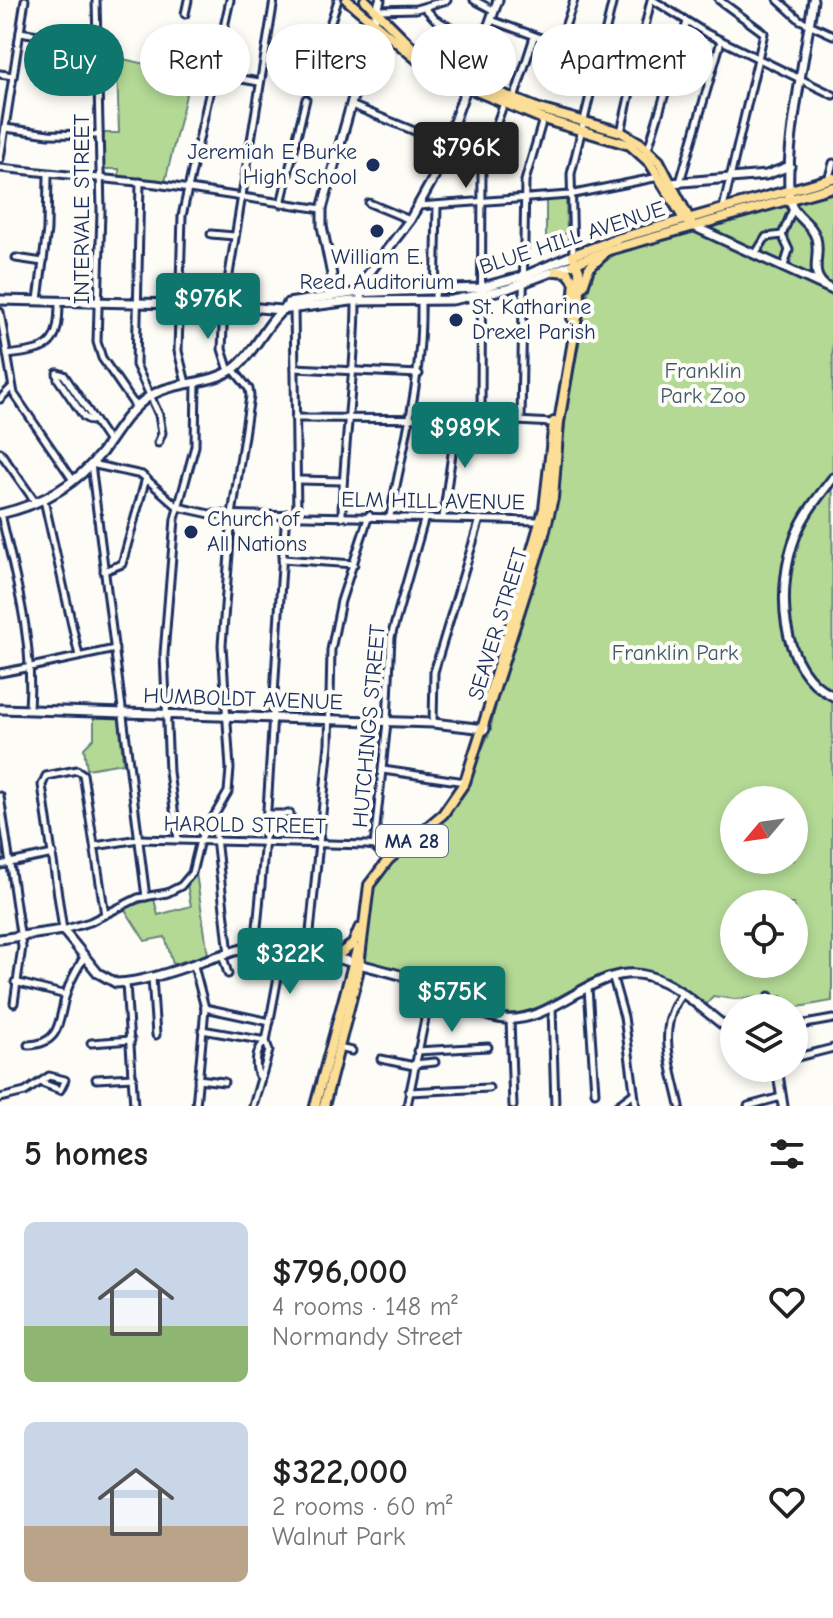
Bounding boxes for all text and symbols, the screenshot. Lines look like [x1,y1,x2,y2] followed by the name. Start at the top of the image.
[24,24,124,96] chip: Buy
[140,24,250,96] chip: Rent
[266,24,395,96] chip: Filters
[411,24,516,96] chip: New
[532,24,713,96] chip: Apartment
[69,113,95,304] street label: INTERVALE STREET
[410,122,522,190] pin: $796K
[432,133,500,163] text: $796K
[187,139,357,190] place label: Jeremiah E Burke High School
[364,156,382,174] marker: Jeremiah E Burke High School
[476,196,668,280] street label: BLUE HILL AVENUE
[368,222,386,240] marker: William E. Reed Auditorium
[299,244,455,295] place label: William E. Reed Auditorium
[152,273,264,341] pin: $976K
[174,284,242,314] text: $976K
[472,294,596,345] place label: St. Katharine Drexel Parish
[447,311,465,329] marker: St. Katharine Drexel Parish
[660,358,746,409] park label: Franklin Park Zoo
[409,402,521,470] pin: $989K
[430,413,500,443] text: $989K
[341,486,525,516] street label: ELM HILL AVENUE
[207,506,307,557] place label: Church of All Nations
[182,523,200,541] marker: Church of All Nations
[463,544,534,703] street label: SEAVER STREET
[347,623,391,829] street label: HUTCHINGS STREET
[612,640,739,666] park label: Franklin Park
[143,683,343,715] street label: HUMBOLDT AVENUE
[720,786,808,874] north arrow
[720,786,808,1082] map controls
[163,811,327,839] street label: HAROLD STREET
[376,825,448,857] road number: MA 28
[720,890,808,978] button: locate
[234,928,346,996] pin: $322K
[255,939,325,969] text: $322K
[396,966,508,1034] pin: $575K
[417,977,487,1007] text: $575K
[720,994,808,1082] button: layers
[765,1132,809,1176] icon: filters
[24,1134,148,1174] text: 5 homes
[272,1252,408,1292] text: $796,000
[88,1254,184,1350] icon: home
[765,1280,809,1324] icon: heart
[272,1292,458,1322] text: 4 rooms · 148 m²
[272,1322,462,1352] text: Normandy Street
[272,1452,408,1492] text: $322,000
[88,1454,184,1550] icon: home
[765,1480,809,1524] icon: heart
[272,1492,453,1522] text: 2 rooms · 60 m²
[272,1522,405,1552] text: Walnut Park

